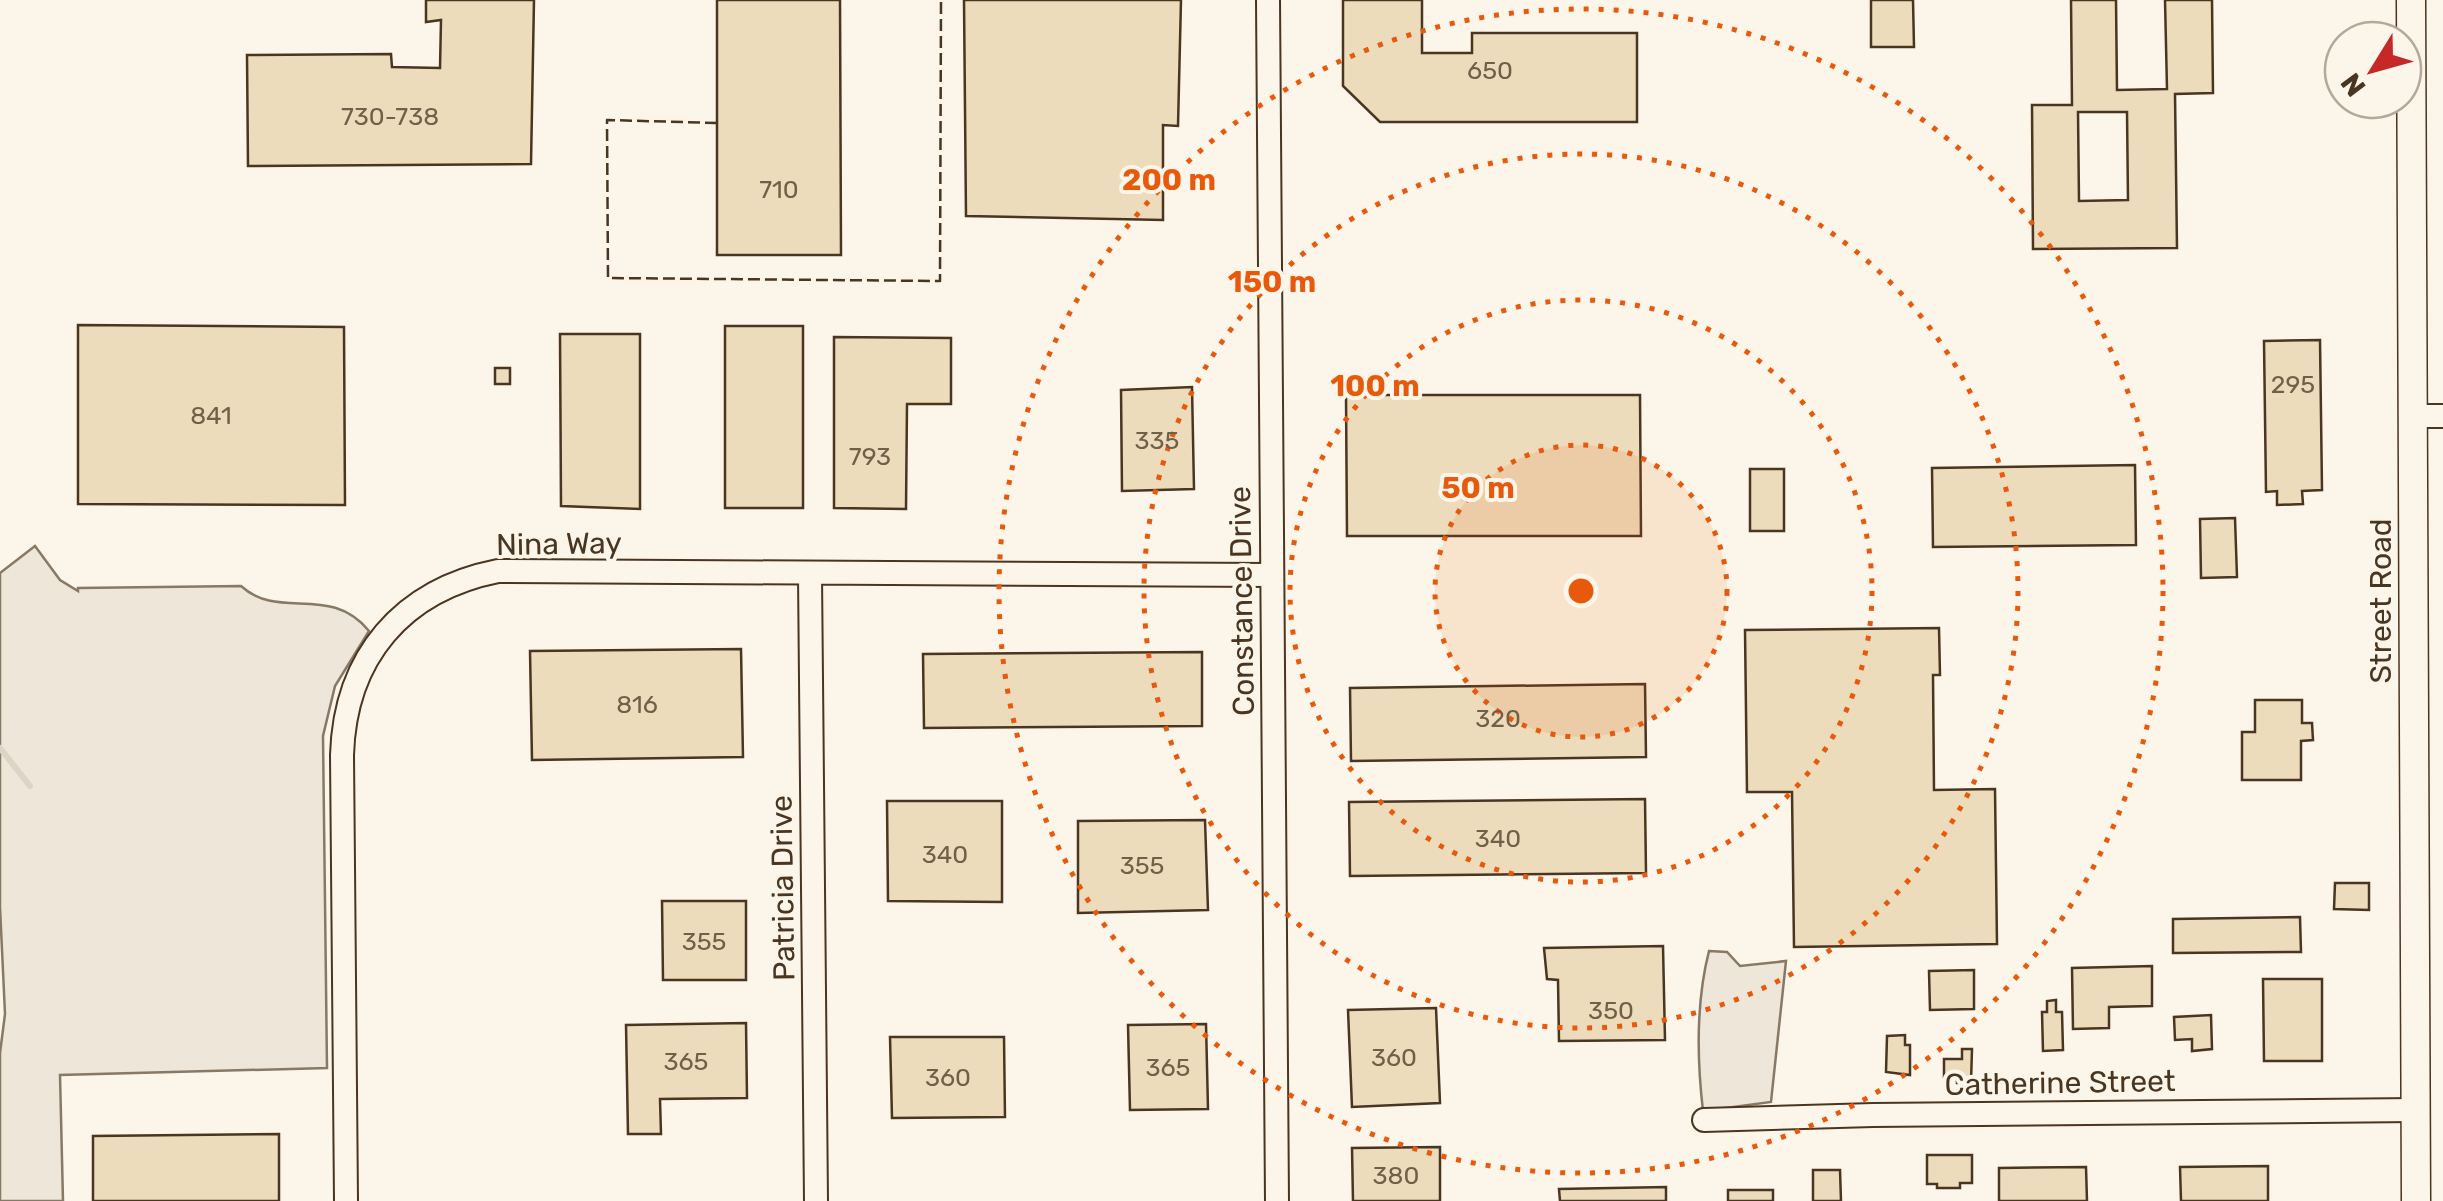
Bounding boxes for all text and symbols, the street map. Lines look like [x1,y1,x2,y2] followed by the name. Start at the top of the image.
[2323,20,2423,120] north arrow
[1467,56,1513,85] house number: 650
[2334,67,2373,103] text: N
[341,102,439,131] house number: 730-738
[1122,162,1216,198] text: 200 m
[759,175,799,204] house number: 710
[1228,264,1316,300] text: 150 m
[1330,368,1420,404] text: 100 m
[2271,370,2315,399] house number: 295
[190,401,232,430] house number: 841
[1135,426,1179,455] house number: 335
[849,442,891,471] house number: 793
[1441,470,1515,506] text: 50 m
[1222,486,1262,716] street label: Constance Drive
[2363,518,2399,684] street label: Street Road
[496,525,622,563] street label: Nina Way
[1563,573,1599,609] centre of rings
[616,690,658,719] house number: 816
[1475,704,1521,733] house number: 320
[763,795,803,981] street label: Patricia Drive
[1475,824,1521,853] house number: 340
[922,840,968,869] house number: 340
[1120,851,1164,880] house number: 355
[682,927,726,956] house number: 355
[1588,996,1634,1025] house number: 350
[1371,1043,1417,1072] house number: 360
[664,1047,708,1076] house number: 365
[1146,1053,1190,1082] house number: 365
[925,1063,971,1092] house number: 360
[1944,1063,2176,1103] street label: Catherine Street
[1373,1161,1419,1190] house number: 380

